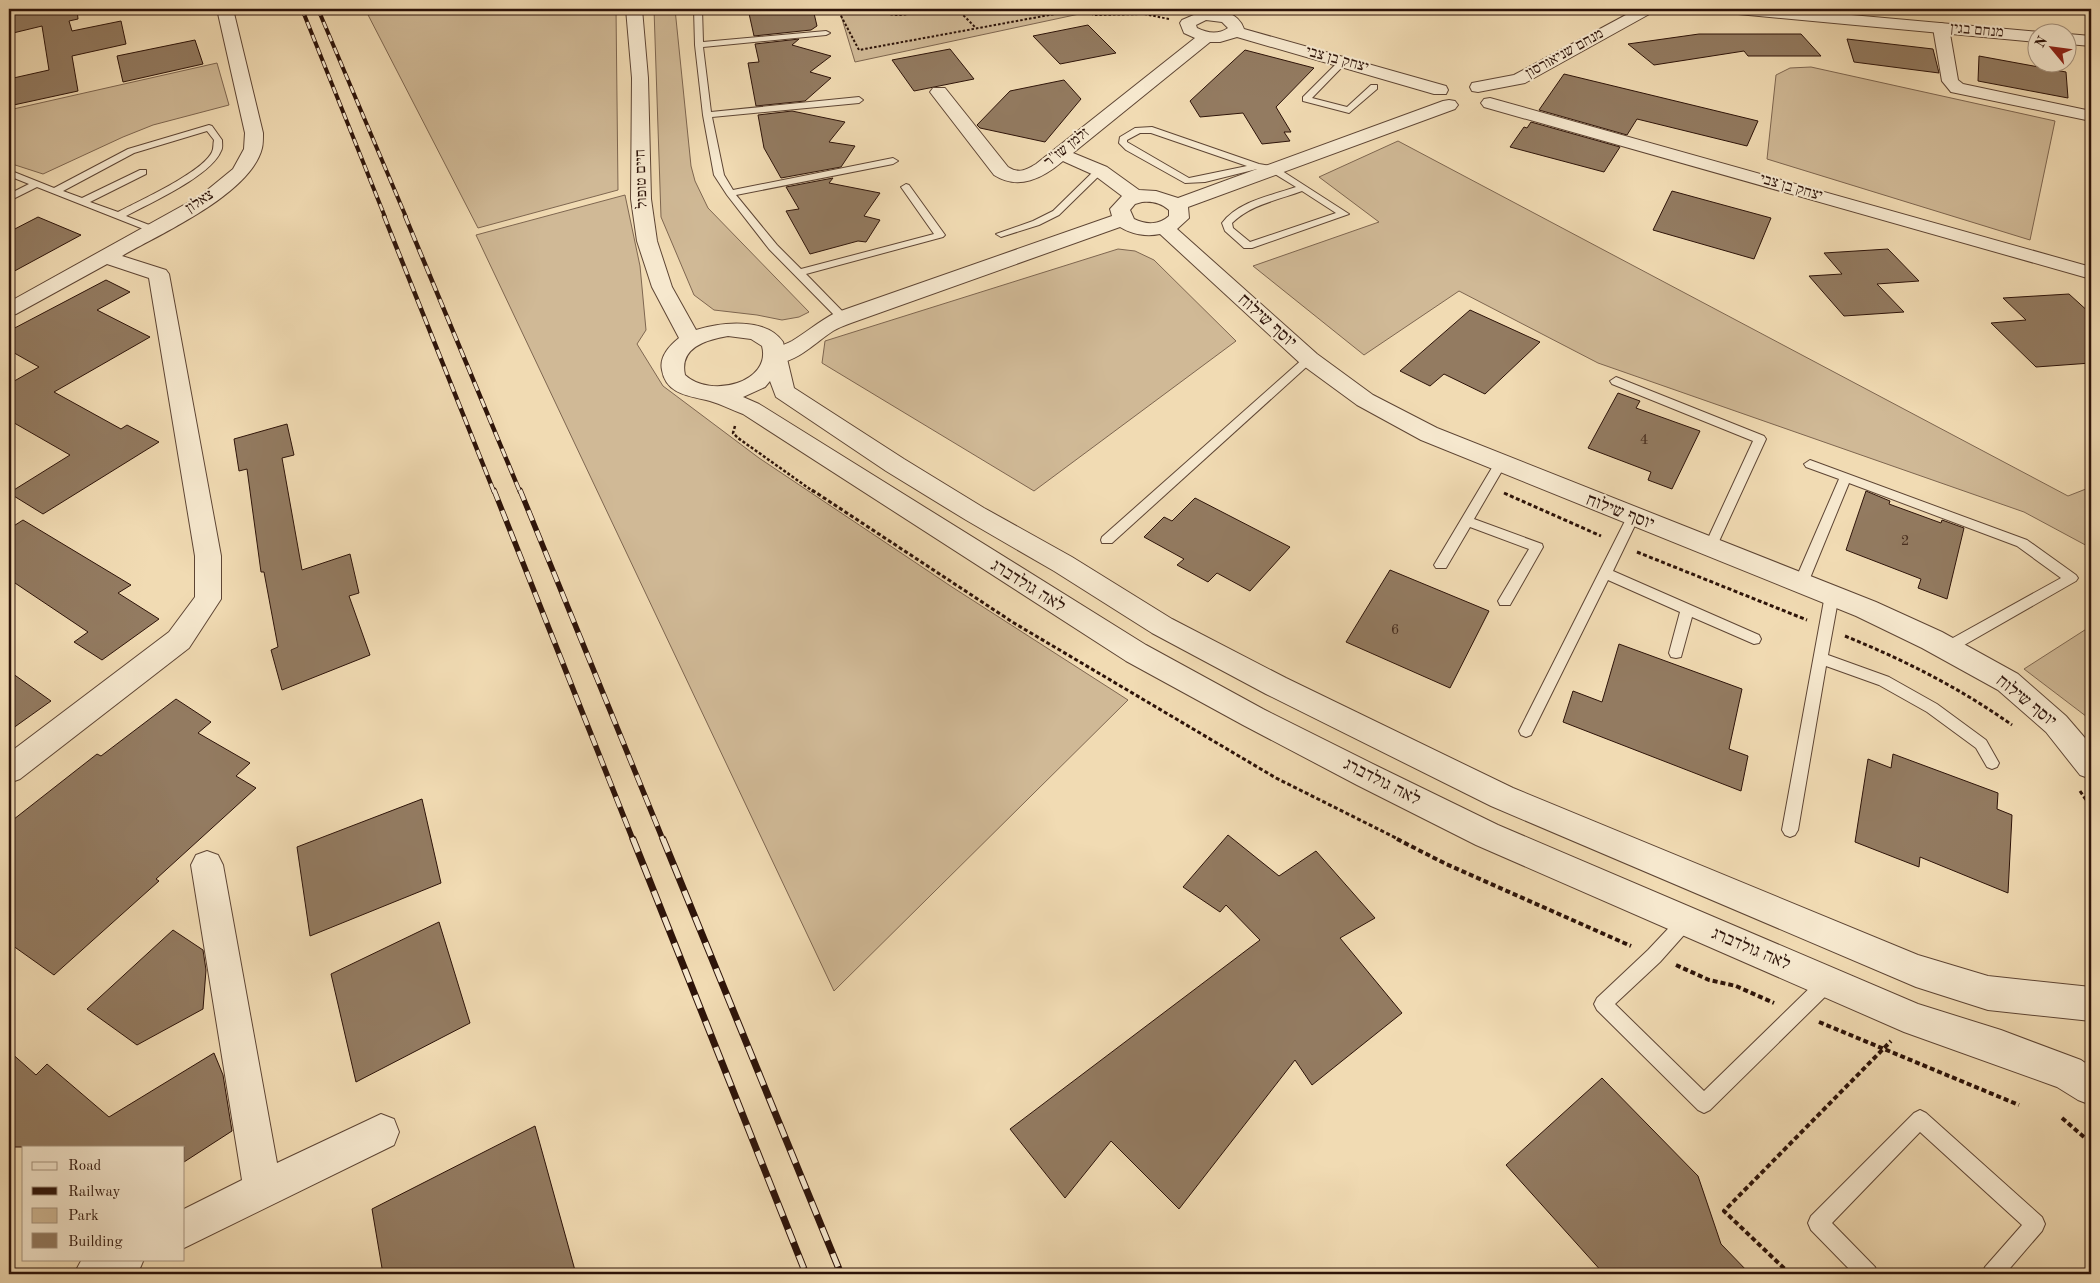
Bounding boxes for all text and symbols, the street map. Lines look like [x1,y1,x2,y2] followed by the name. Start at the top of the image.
[1950,21,2004,41] street label: מנחם בגין
[2028,22,2078,72] north arrow
[1524,27,1606,81] street label: מנחם שניאורסון
[2033,34,2050,50] text: N
[1304,44,1370,76] street label: יצחק בן צבי
[1041,125,1092,170] street label: זלמן שז"ר
[632,149,651,209] street label: חיים טופול
[1758,172,1824,204] street label: יצחק בן צבי
[183,187,217,216] street label: צאלון
[1234,290,1300,352] street label: יוסף שילוח
[1640,433,1648,448] house number: 4
[1583,490,1657,533] street label: יוסף שילוח
[1901,534,1909,549] house number: 2
[988,555,1069,616] street label: לאה גולדברג
[1391,623,1399,638] house number: 6
[1992,671,2060,731] street label: יוסף שילוח
[1341,754,1424,809] street label: לאה גולדברג
[1709,923,1793,974] street label: לאה גולדברג
[22,1146,185,1260] legend
[68,1159,102,1174] text: Road
[68,1185,121,1200] text: Railway
[68,1209,99,1224] text: Park
[68,1235,123,1250] text: Building

